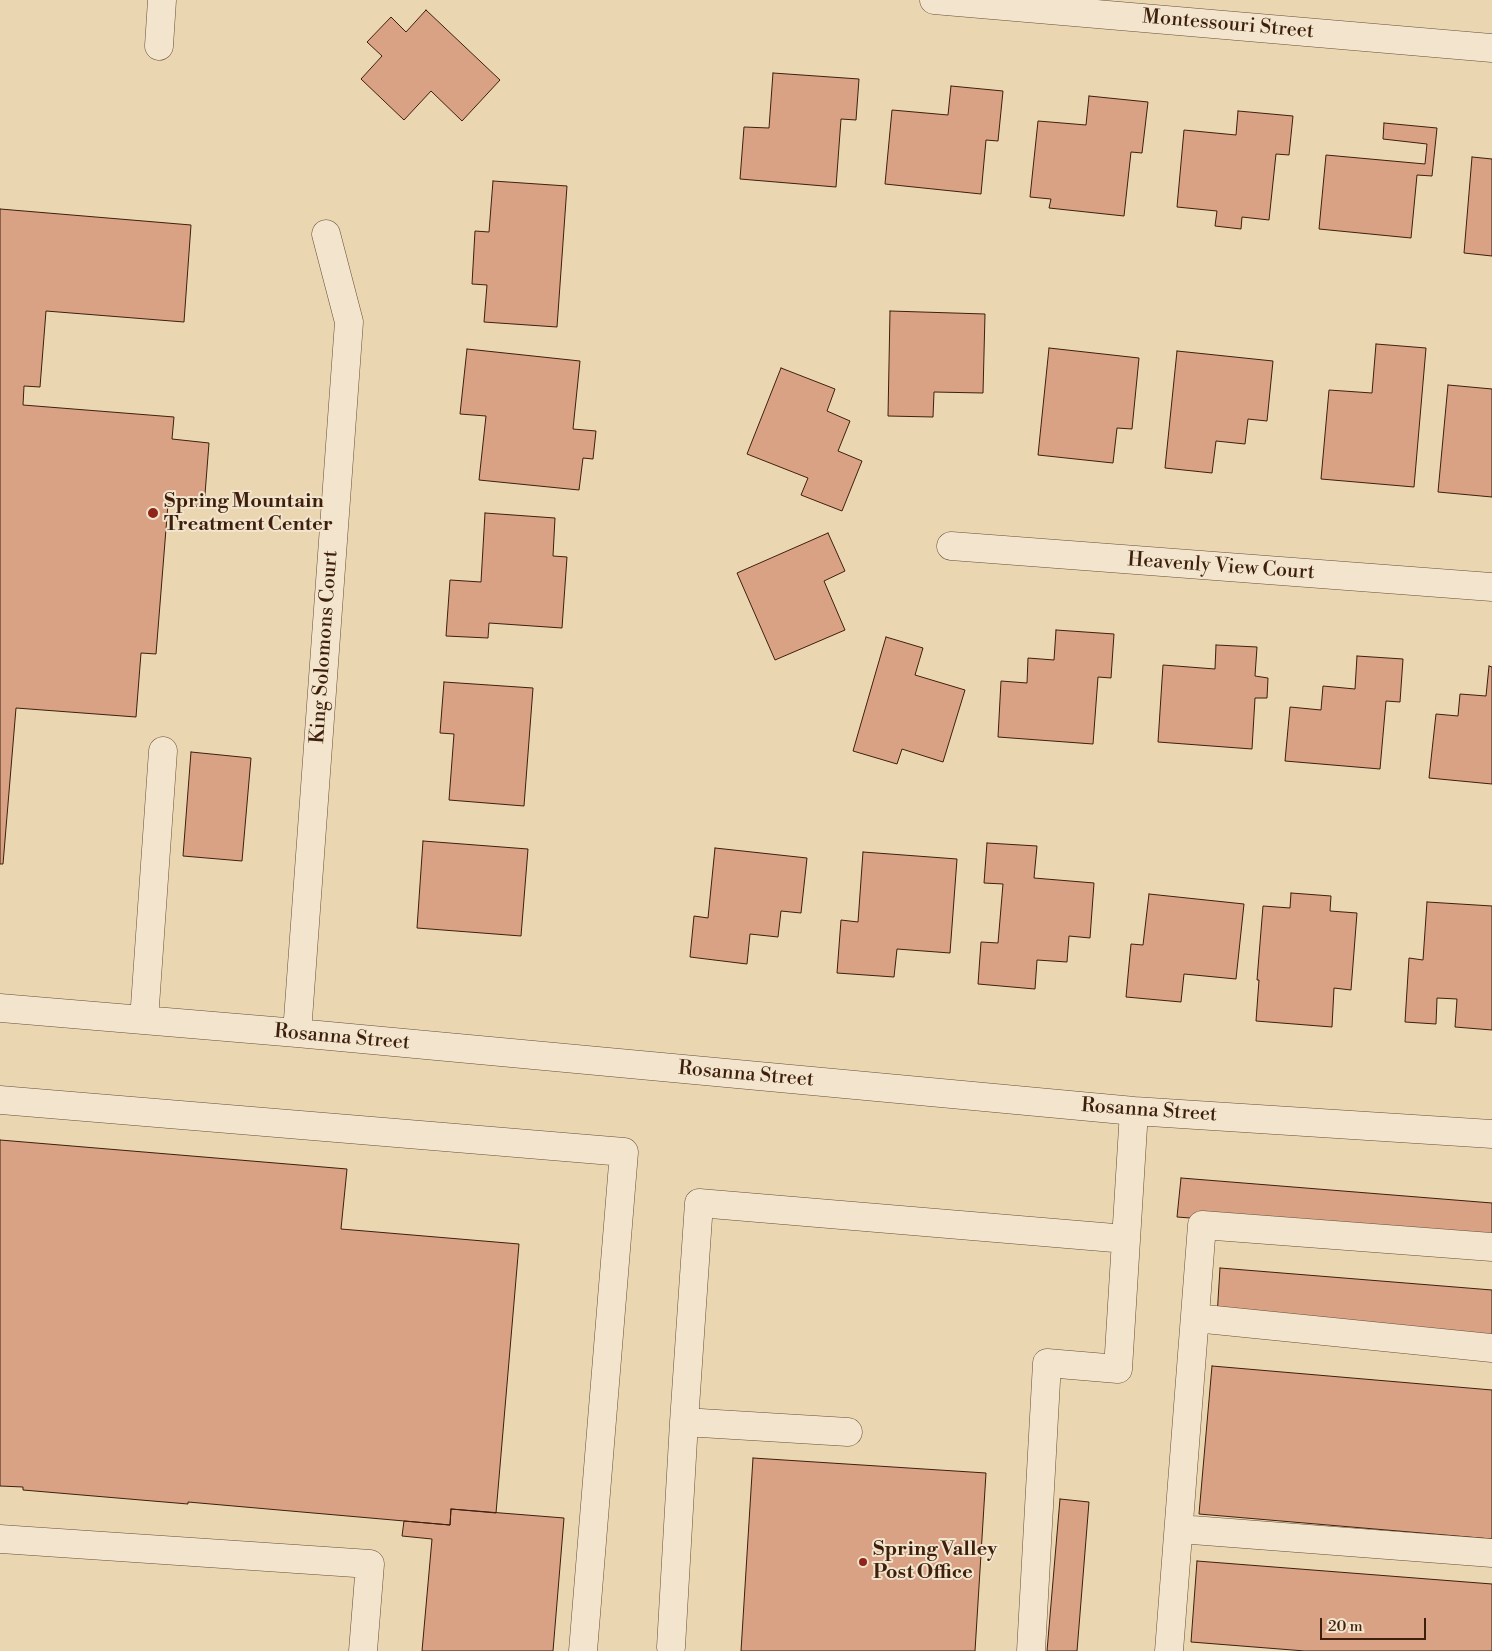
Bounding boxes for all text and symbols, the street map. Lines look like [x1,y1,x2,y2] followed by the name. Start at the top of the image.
[1141,6,1315,44] street label: Montessouri Street
[164,490,333,537] place label: Spring Mountain Treatment Center
[146,506,160,520] marker: Spring Mountain Treatment Center
[1126,548,1316,586] street label: Heavenly View Court
[306,550,344,744] street label: King Solomons Court
[273,1020,411,1056] street label: Rosanna Street
[677,1057,815,1093] street label: Rosanna Street
[1080,1094,1218,1128] street label: Rosanna Street
[873,1538,997,1585] place label: Spring Valley Post Office
[857,1556,869,1568] marker: Spring Valley Post Office
[1322,1608,1428,1640] scale bar
[1328,1617,1363,1636] text: 20 m

